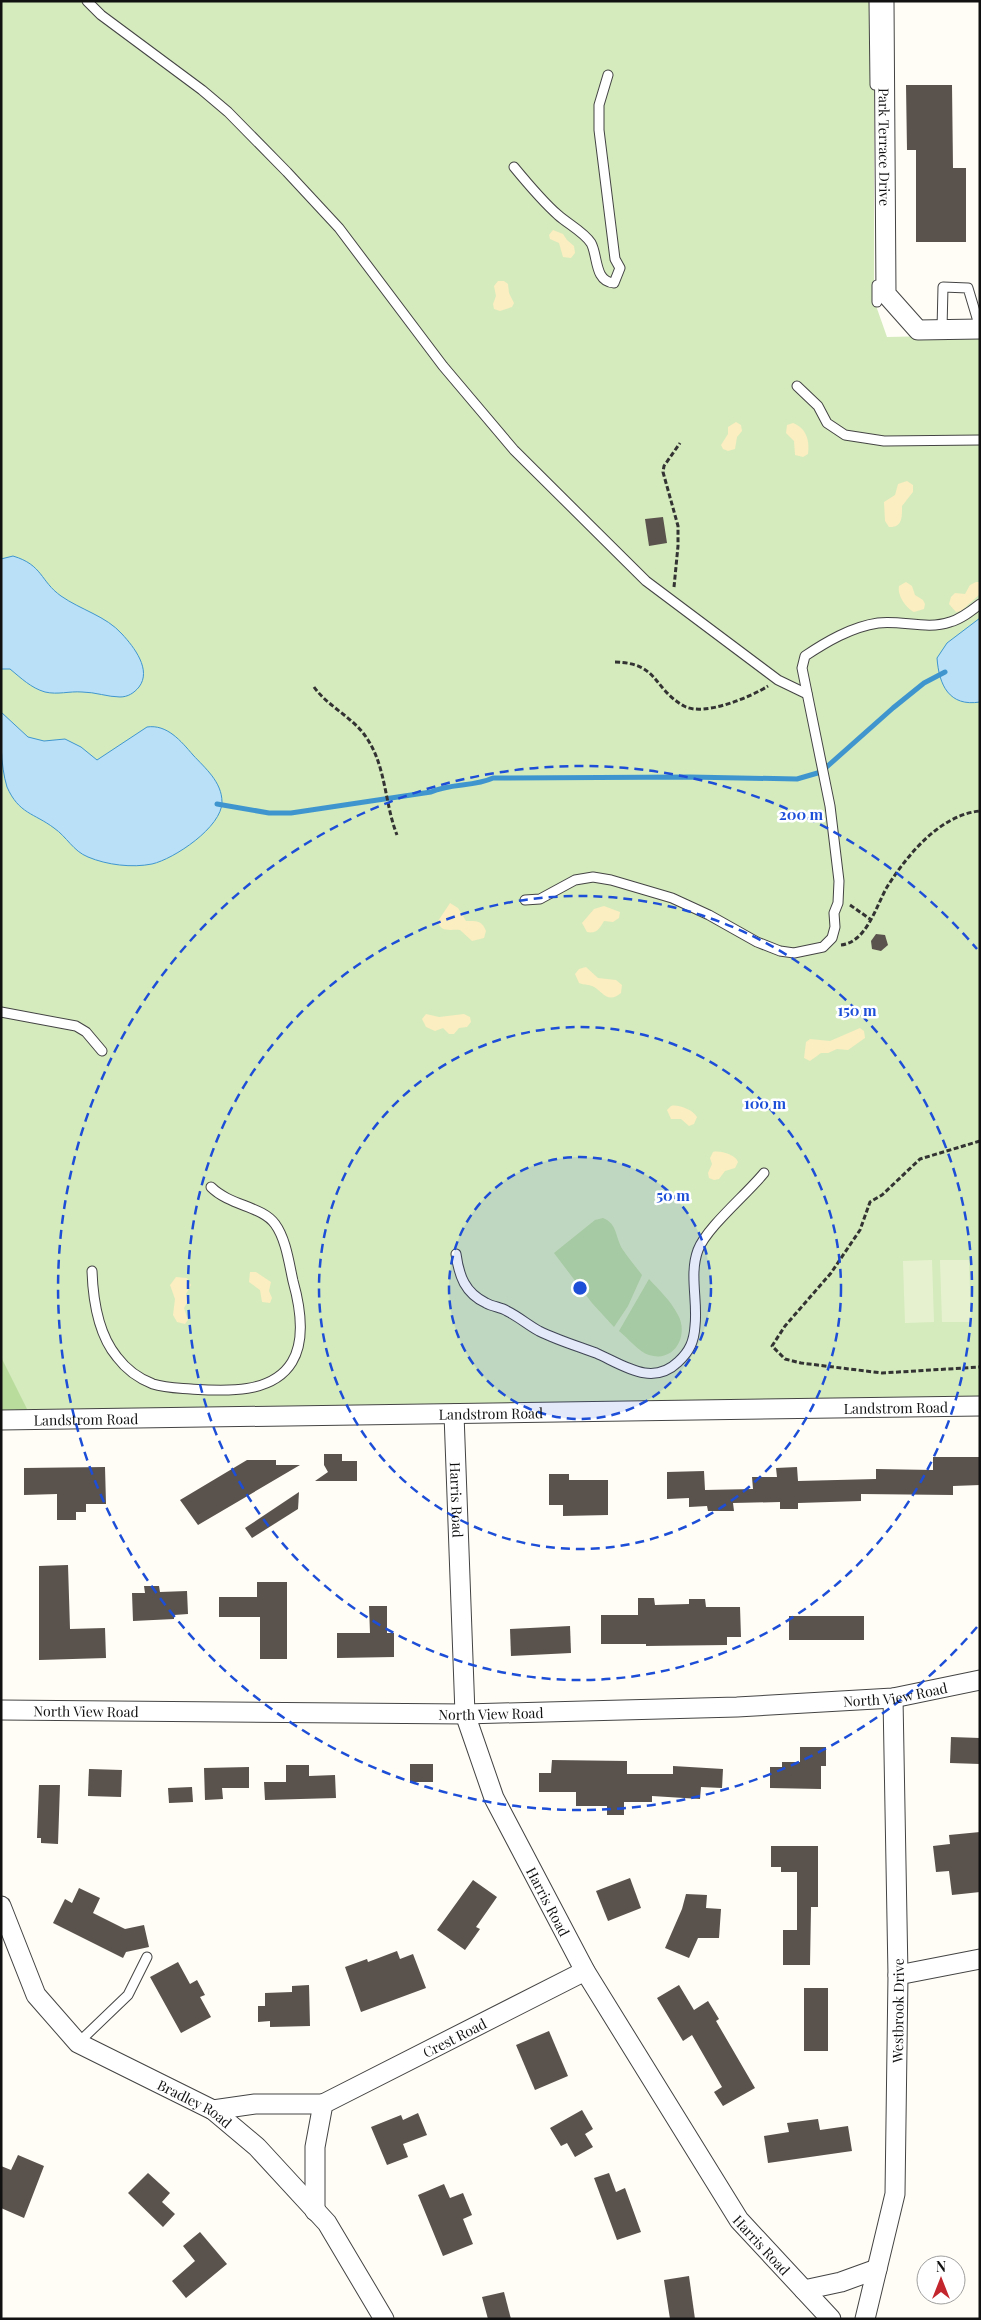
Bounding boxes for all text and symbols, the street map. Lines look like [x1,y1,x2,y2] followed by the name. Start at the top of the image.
[875,88,895,206] street label: Park Terrace Drive
[779,804,824,824] text: 200 m
[837,1000,877,1020] text: 150 m
[744,1093,787,1113] text: 100 m
[656,1185,690,1205] text: 50 m
[571,1279,589,1297] centre of rings
[844,1397,948,1417] street label: Landstrom Road
[439,1403,543,1423] street label: Landstrom Road
[34,1409,138,1429] street label: Landstrom Road
[446,1462,468,1538] street label: Harris Road
[843,1678,949,1710] street label: North View Road
[33,1701,139,1721] street label: North View Road
[438,1702,544,1724] street label: North View Road
[522,1864,574,1939] street label: Harris Road
[887,1958,908,2064] street label: Westbrook Drive
[419,2013,489,2061] street label: Crest Road
[154,2075,236,2132] street label: Bradley Road
[729,2210,795,2279] street label: Harris Road
[916,2255,966,2305] north arrow
[936,2257,946,2276] text: N

